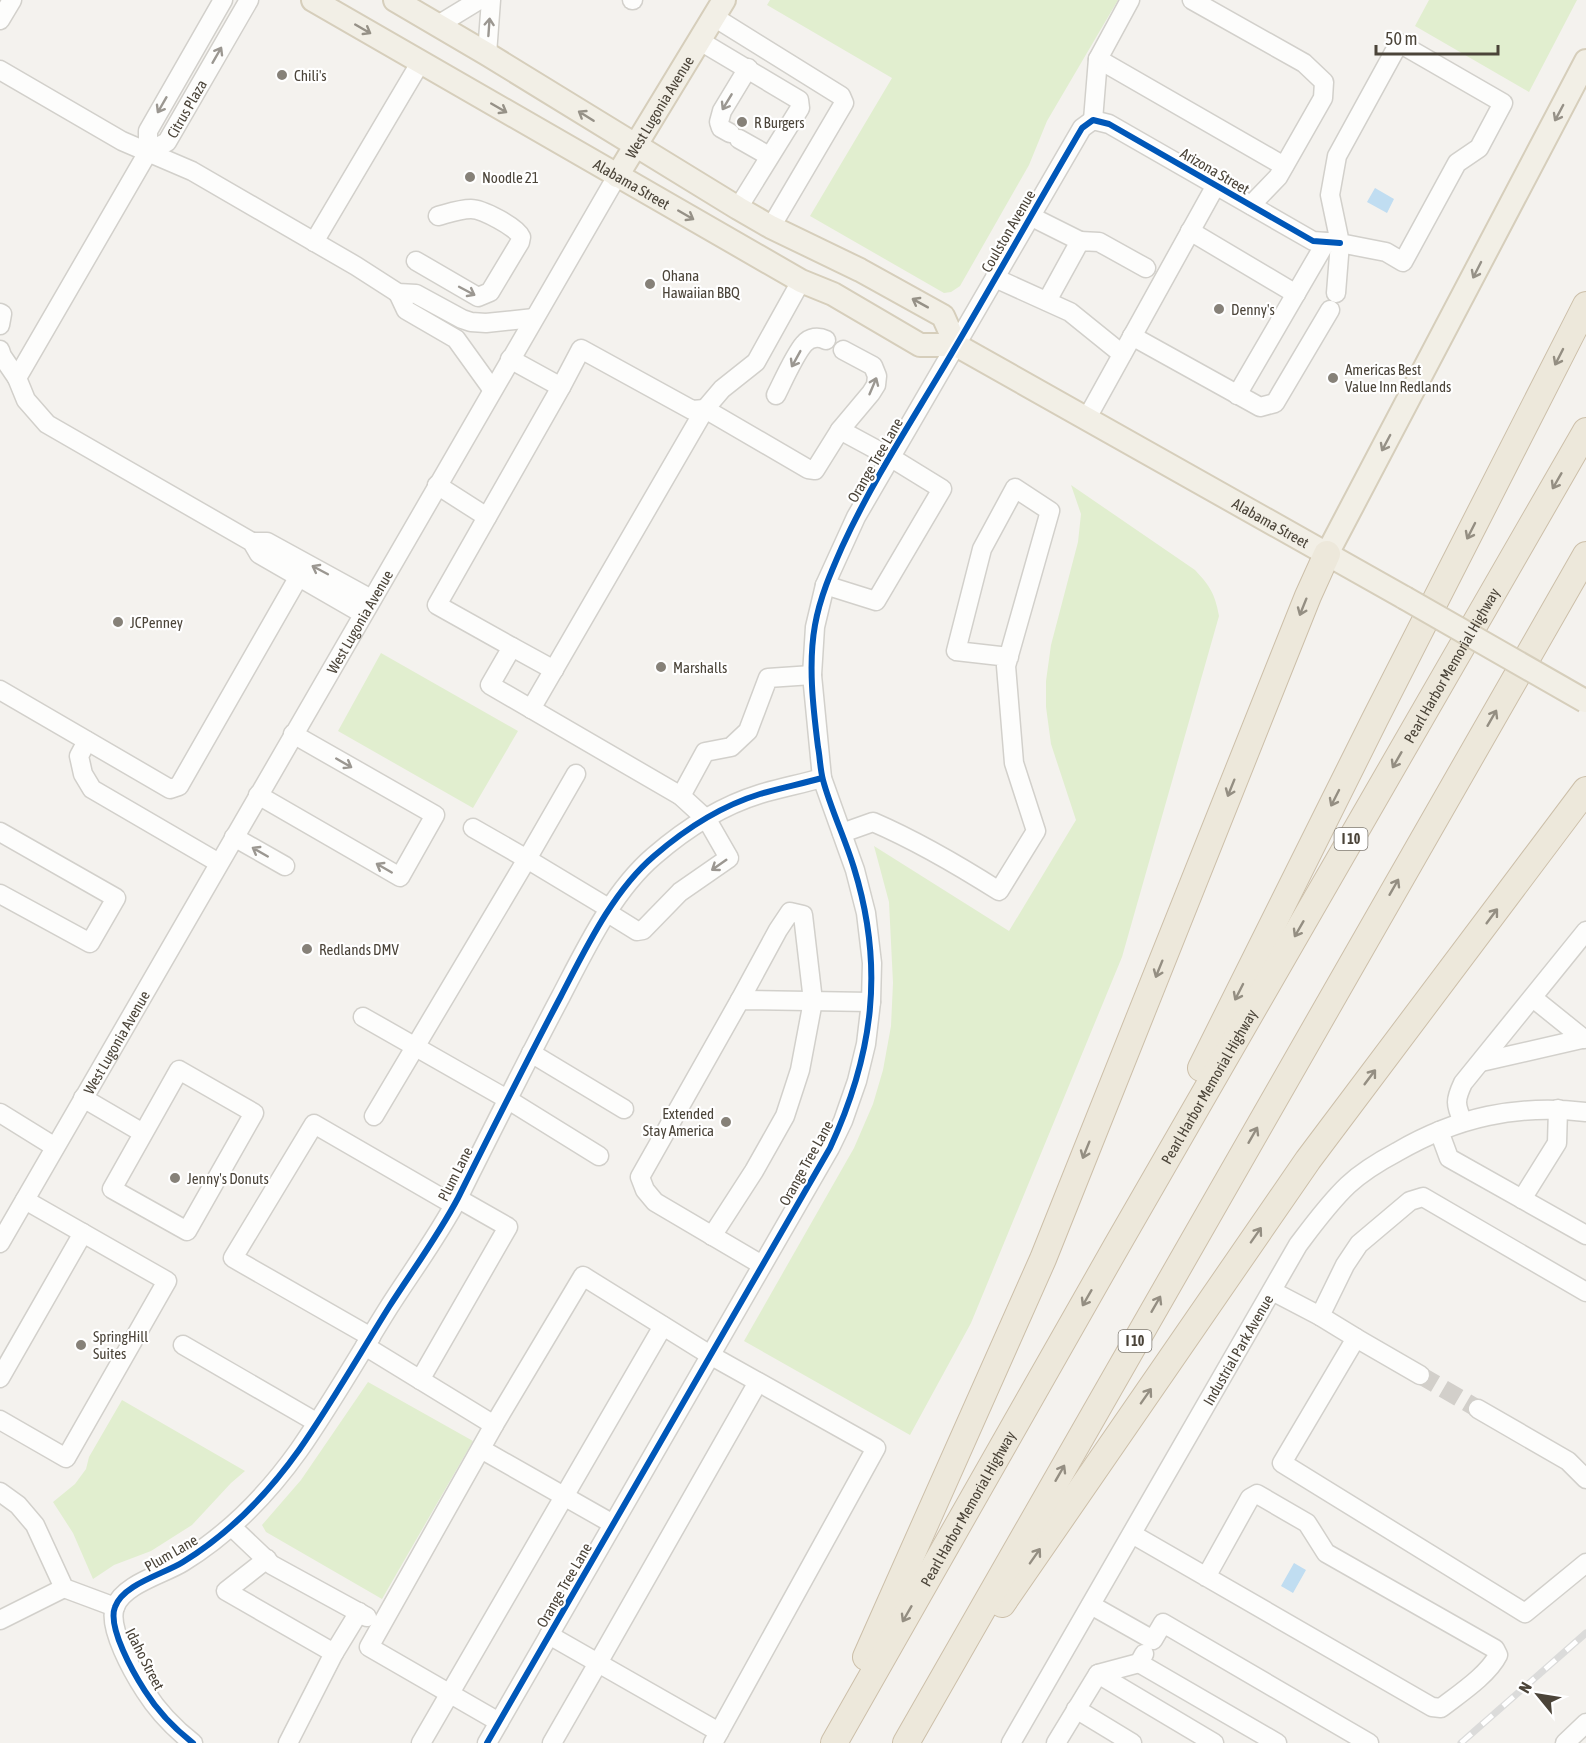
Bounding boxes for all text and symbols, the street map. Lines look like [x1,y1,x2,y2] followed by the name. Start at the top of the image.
[484,17,495,37] one-way arrow
[1376,18,1498,56] scale bar
[354,24,371,36] one-way arrow
[1385,28,1417,49] text: 50 m
[211,47,223,64] one-way arrow
[622,52,697,161] street label: West Lugonia Avenue
[294,67,327,84] place label: Chili's
[275,68,289,82] marker: Chili's
[163,77,210,141] street label: Citrus Plaza
[721,93,733,110] one-way arrow
[156,96,168,113] one-way arrow
[490,102,507,114] one-way arrow
[1553,103,1564,121] one-way arrow
[578,109,595,121] one-way arrow
[754,114,805,131] place label: R Burgers
[735,115,749,129] marker: R Burgers
[1178,144,1252,198] street label: Arizona Street
[591,155,673,212] street label: Alabama Street
[482,169,539,186] place label: Noodle 21
[463,170,477,184] marker: Noodle 21
[978,187,1039,275] street label: Coulston Avenue
[677,209,694,221] one-way arrow
[1470,261,1482,279] one-way arrow
[662,267,740,301] place label: Ohana Hawaiian BBQ
[643,277,657,291] marker: Ohana Hawaiian BBQ
[457,286,475,297] one-way arrow
[912,297,929,309] one-way arrow
[1231,301,1275,318] place label: Denny's
[1212,302,1226,316] marker: Denny's
[1553,348,1565,366] one-way arrow
[790,349,801,367] one-way arrow
[1345,361,1451,395] place label: Americas Best Value Inn Redlands
[1326,371,1340,385] marker: Americas Best Value Inn Redlands
[868,378,879,396] one-way arrow
[844,415,906,505] street label: Orange Tree Lane
[1379,433,1391,451] one-way arrow
[1551,472,1563,489] one-way arrow
[1230,494,1312,551] street label: Alabama Street
[1465,521,1476,539] one-way arrow
[312,564,330,575] one-way arrow
[323,567,396,676] street label: West Lugonia Avenue
[1400,585,1502,746] street label: Pearl Harbor Memorial Highway
[1297,597,1308,616] one-way arrow
[130,614,183,631] place label: JCPenney
[111,615,125,629] marker: JCPenney
[673,659,727,676] place label: Marshalls
[654,660,668,674] marker: Marshalls
[1487,710,1498,728] one-way arrow
[1390,751,1402,768] one-way arrow
[335,757,352,769] one-way arrow
[1225,778,1236,797] one-way arrow
[1329,789,1341,807] one-way arrow
[1334,828,1368,850] road number: I 10
[252,845,269,857] one-way arrow
[711,859,727,871] one-way arrow
[376,862,393,874] one-way arrow
[1389,879,1401,896] one-way arrow
[1486,908,1499,924] one-way arrow
[1293,920,1305,937] one-way arrow
[319,941,399,958] place label: Redlands DMV
[300,942,314,956] marker: Redlands DMV
[1153,959,1164,978] one-way arrow
[1233,982,1244,1000] one-way arrow
[80,987,153,1097] street label: West Lugonia Avenue
[1157,1006,1260,1167] street label: Pearl Harbor Memorial Highway
[1363,1069,1376,1085] one-way arrow
[643,1105,714,1139] place label: Extended Stay America
[719,1115,733,1129] marker: Extended Stay America
[776,1117,836,1209] street label: Orange Tree Lane
[1247,1127,1259,1144] one-way arrow
[1080,1140,1091,1159] one-way arrow
[434,1144,476,1204] street label: Plum Lane
[187,1170,269,1187] place label: Jenny's Donuts
[168,1171,182,1185] marker: Jenny's Donuts
[1250,1228,1262,1244] one-way arrow
[1081,1289,1093,1306] one-way arrow
[1199,1291,1276,1408] street label: Industrial Park Avenue
[1150,1296,1162,1313] one-way arrow
[93,1328,148,1362] place label: SpringHill Suites
[1118,1330,1152,1352] road number: I 10
[74,1338,88,1352] marker: SpringHill Suites
[1140,1388,1152,1405] one-way arrow
[917,1428,1018,1589] street label: Pearl Harbor Memorial Highway
[1054,1465,1066,1482] one-way arrow
[142,1531,201,1575] street label: Plum Lane
[533,1540,595,1630] street label: Orange Tree Lane
[1029,1549,1041,1565] one-way arrow
[901,1605,913,1622] one-way arrow
[122,1625,168,1693] street label: Idaho Street
[1508,1665,1568,1725] north arrow
[1515,1679,1535,1696] text: N

